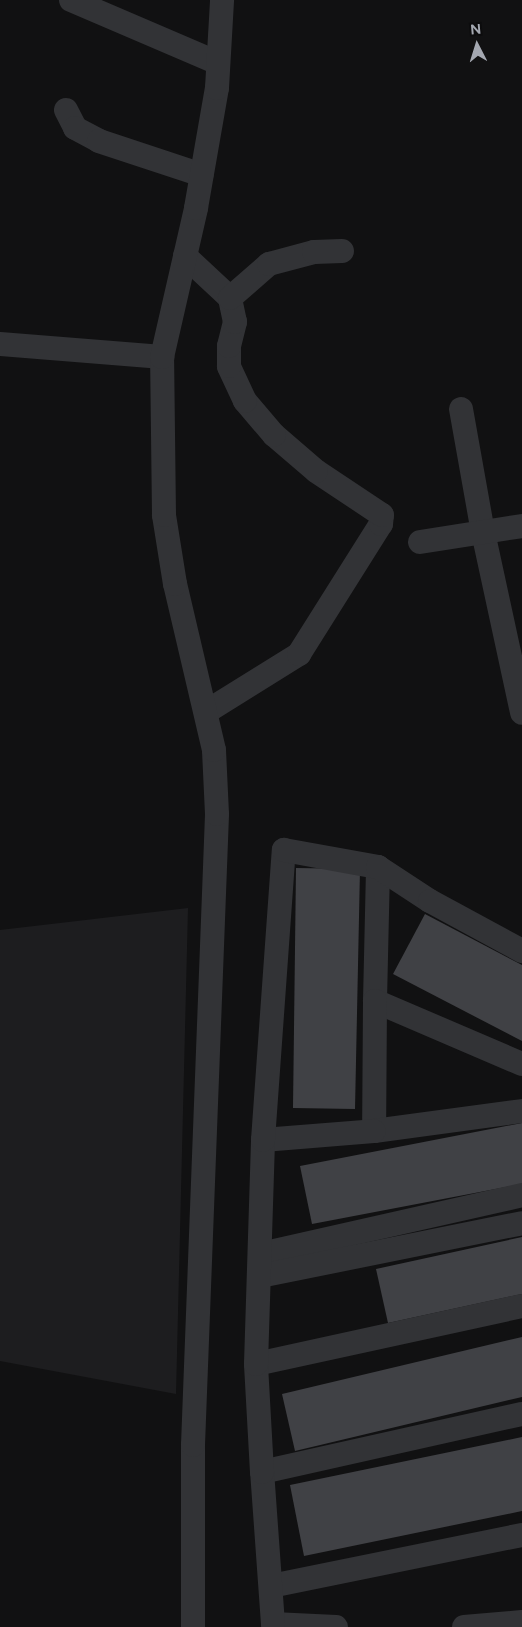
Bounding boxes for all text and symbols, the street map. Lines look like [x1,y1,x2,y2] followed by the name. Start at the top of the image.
[452,20,502,70] north arrow
[470,21,482,38] text: N

